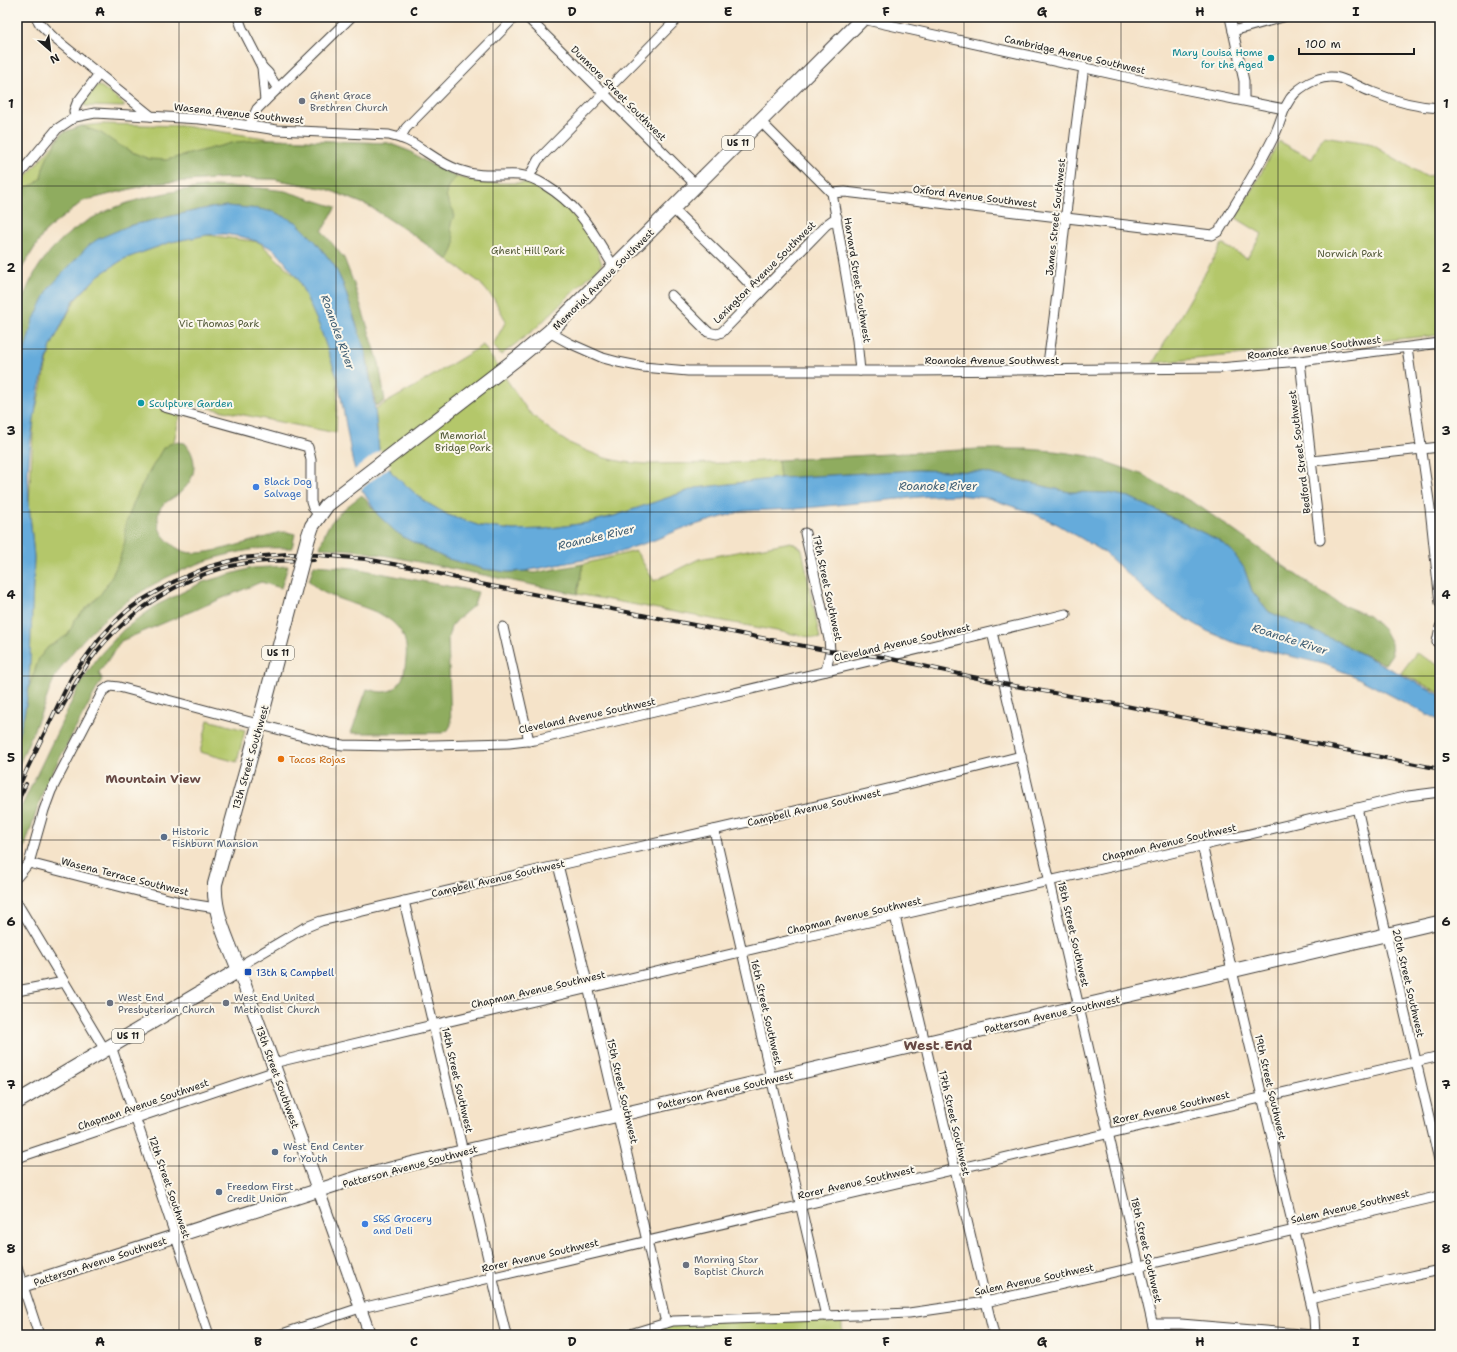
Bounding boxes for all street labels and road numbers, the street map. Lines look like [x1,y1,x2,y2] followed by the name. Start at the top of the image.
[1003,32,1147,77] street label: Cambridge Avenue Southwest
[568,43,669,144] street label: Dunmore Street Southwest
[173,100,305,127] street label: Wasena Avenue Southwest
[722,136,754,150] road number: US 11
[1043,158,1068,276] street label: James Street Southwest
[912,182,1038,211] street label: Oxford Avenue Southwest
[841,216,874,344] street label: Harvard Street Southwest
[710,218,818,326] street label: Lexington Avenue Southwest
[550,226,657,333] street label: Memorial Avenue Southwest
[1246,333,1382,362] street label: Roanoke Avenue Southwest
[925,354,1059,367] street label: Roanoke Avenue Southwest
[1285,389,1314,514] street label: Bedford Street Southwest
[810,534,845,642] street label: 17th Street Southwest
[833,620,972,665] street label: Cleveland Avenue Southwest
[262,646,294,660] road number: US 11
[517,695,657,736] street label: Cleveland Avenue Southwest
[229,703,272,811] street label: 13th Street Southwest
[746,786,882,829] street label: Campbell Avenue Southwest
[1101,821,1238,864] street label: Chapman Avenue Southwest
[60,854,190,899] street label: Wasena Terrace Southwest
[430,857,566,900] street label: Campbell Avenue Southwest
[1055,880,1092,988] street label: 18th Street Southwest
[786,894,923,937] street label: Chapman Avenue Southwest
[1390,928,1427,1039] street label: 20th Street Southwest
[748,958,785,1066] street label: 16th Street Southwest
[470,968,607,1011] street label: Chapman Avenue Southwest
[983,993,1121,1036] street label: Patterson Avenue Southwest
[253,1024,302,1130] street label: 13th Street Southwest
[439,1026,476,1134] street label: 14th Street Southwest
[112,1029,144,1043] road number: US 11
[1252,1033,1289,1141] street label: 19th Street Southwest
[604,1037,641,1145] street label: 15th Street Southwest
[656,1069,794,1112] street label: Patterson Avenue Southwest
[936,1069,973,1177] street label: 17th Street Southwest
[76,1076,210,1133] street label: Chapman Avenue Southwest
[1111,1088,1231,1127] street label: Rorer Avenue Southwest
[146,1134,193,1240] street label: 12th Street Southwest
[341,1142,479,1191] street label: Patterson Avenue Southwest
[796,1163,916,1202] street label: Rorer Avenue Southwest
[1289,1186,1411,1226] street label: Salem Avenue Southwest
[1128,1196,1165,1304] street label: 18th Street Southwest
[32,1234,168,1289] street label: Patterson Avenue Southwest
[480,1236,600,1275] street label: Rorer Avenue Southwest
[973,1261,1095,1298] street label: Salem Avenue Southwest

